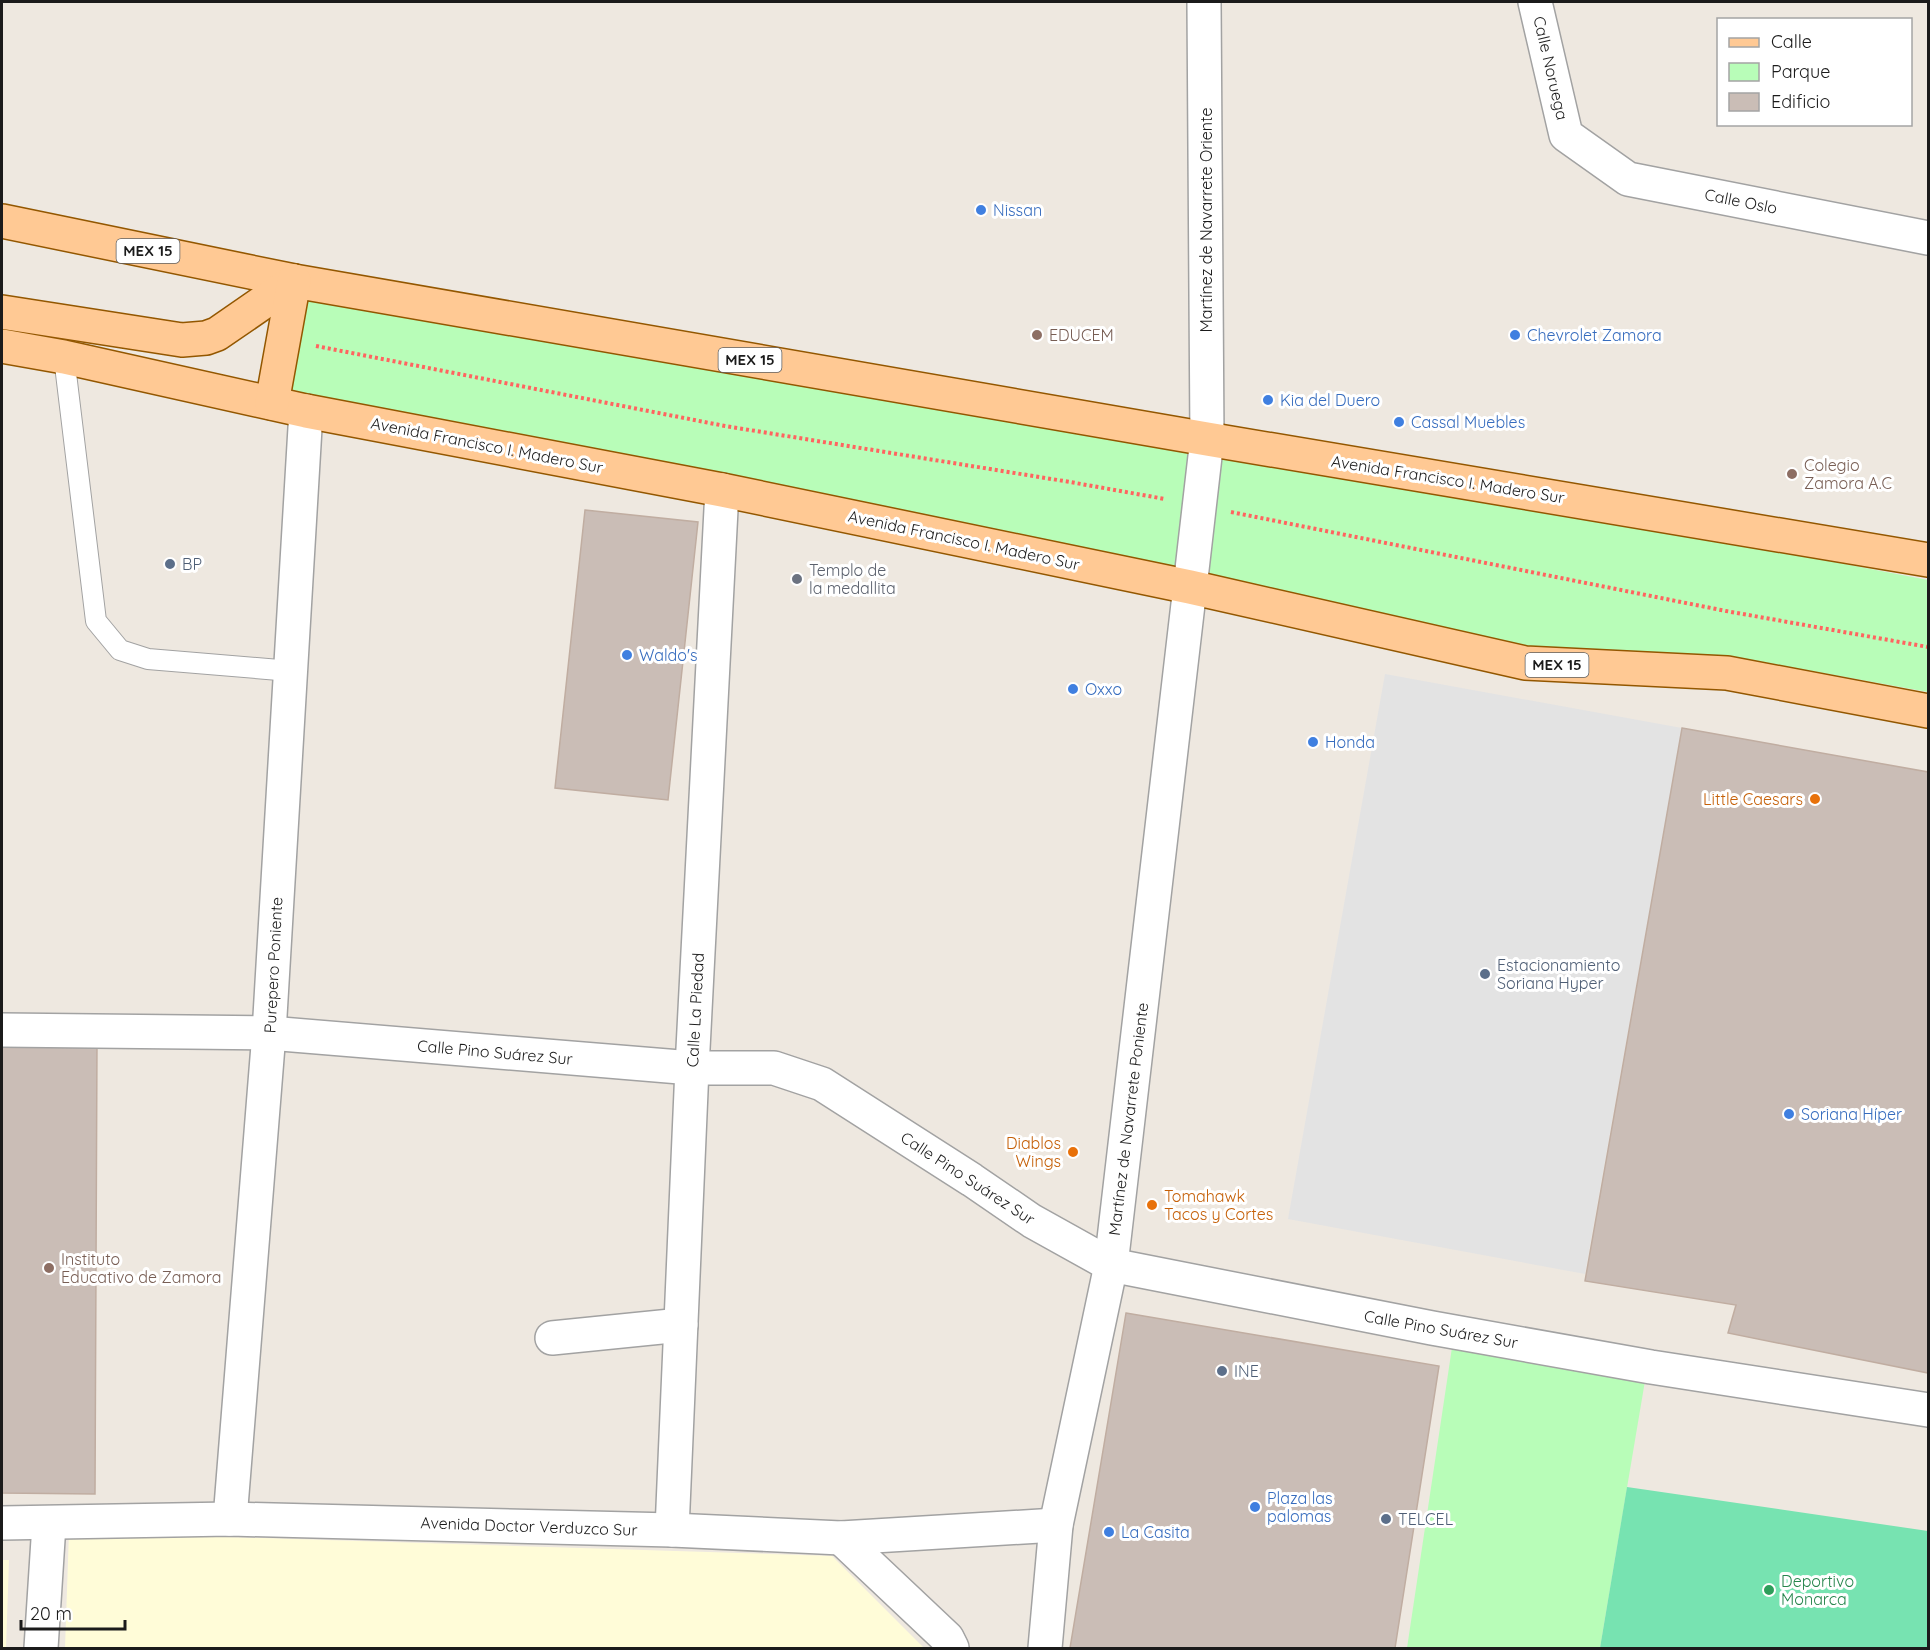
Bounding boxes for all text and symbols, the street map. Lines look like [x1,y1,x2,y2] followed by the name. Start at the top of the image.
[1529,14,1573,122] street label: Calle Noruega
[1717,18,1912,126] legend
[1771,30,1812,53] text: Calle
[1771,60,1830,83] text: Parque
[1771,90,1830,113] text: Edificio
[1196,108,1216,332] street label: Martínez de Navarrete Oriente
[1703,184,1779,218] street label: Calle Oslo
[993,200,1042,220] place label: Nissan
[974,203,988,217] marker: Nissan
[116,239,180,263] road number: MEX 15
[1049,325,1114,345] place label: EDUCEM
[1527,325,1662,345] place label: Chevrolet Zamora
[1030,328,1044,342] marker: EDUCEM
[1508,328,1522,342] marker: Chevrolet Zamora
[718,348,782,372] road number: MEX 15
[1280,390,1380,410] place label: Kia del Duero
[1261,393,1275,407] marker: Kia del Duero
[1411,412,1525,432] place label: Cassal Muebles
[369,413,605,477] street label: Avenida Francisco I. Madero Sur
[1392,415,1406,429] marker: Cassal Muebles
[1330,451,1566,507] street label: Avenida Francisco I. Madero Sur
[1804,455,1892,493] place label: Colegio Zamora A.C
[1785,467,1799,481] marker: Colegio Zamora A.C
[846,506,1082,574] street label: Avenida Francisco I. Madero Sur
[182,554,202,574] place label: BP
[163,557,177,571] marker: BP
[809,560,896,598] place label: Templo de la medallita
[790,572,804,586] marker: Templo de la medallita
[639,645,697,665] place label: Waldo's
[620,648,634,662] marker: Waldo's
[1526,653,1588,677] road number: MEX 15
[1085,679,1122,699] place label: Oxxo
[1066,682,1080,696] marker: Oxxo
[1325,732,1375,752] place label: Honda
[1306,735,1320,749] marker: Honda
[1703,789,1803,809] place label: Little Caesars
[1808,792,1822,806] marker: Little Caesars
[259,896,287,1034] street label: Purepero Poniente
[682,952,708,1068] street label: Calle La Piedad
[1497,955,1620,993] place label: Estacionamiento Soriana Hyper
[1478,967,1492,981] marker: Estacionamiento Soriana Hyper
[1104,1001,1152,1237] street label: Martínez de Navarrete Poniente
[416,1035,574,1069] street label: Calle Pino Suárez Sur
[1801,1104,1902,1124] place label: Soriana Híper
[1782,1107,1796,1121] marker: Soriana Híper
[897,1127,1039,1229] street label: Calle Pino Suárez Sur
[1006,1133,1061,1171] place label: Diablos Wings
[1066,1145,1080,1159] marker: Diablos Wings
[1164,1186,1273,1224] place label: Tomahawk Tacos y Cortes
[1145,1198,1159,1212] marker: Tomahawk Tacos y Cortes
[61,1249,221,1287] place label: Instituto Educativo de Zamora
[42,1261,56,1275] marker: Instituto Educativo de Zamora
[1362,1306,1520,1352] street label: Calle Pino Suárez Sur
[1234,1361,1259,1381] place label: INE
[1215,1364,1229,1378] marker: INE
[1267,1488,1333,1526] place label: Plaza las palomas
[1248,1500,1262,1514] marker: Plaza las palomas
[1398,1509,1454,1529] place label: TELCEL
[420,1512,638,1540] street label: Avenida Doctor Verduzco Sur
[1379,1512,1393,1526] marker: TELCEL
[1121,1522,1190,1542] place label: La Casita
[1102,1525,1116,1539] marker: La Casita
[1781,1571,1854,1609] place label: Deportivo Monarca
[1762,1583,1776,1597] marker: Deportivo Monarca
[21,1593,124,1631] scale bar
[30,1602,72,1625] text: 20 m

